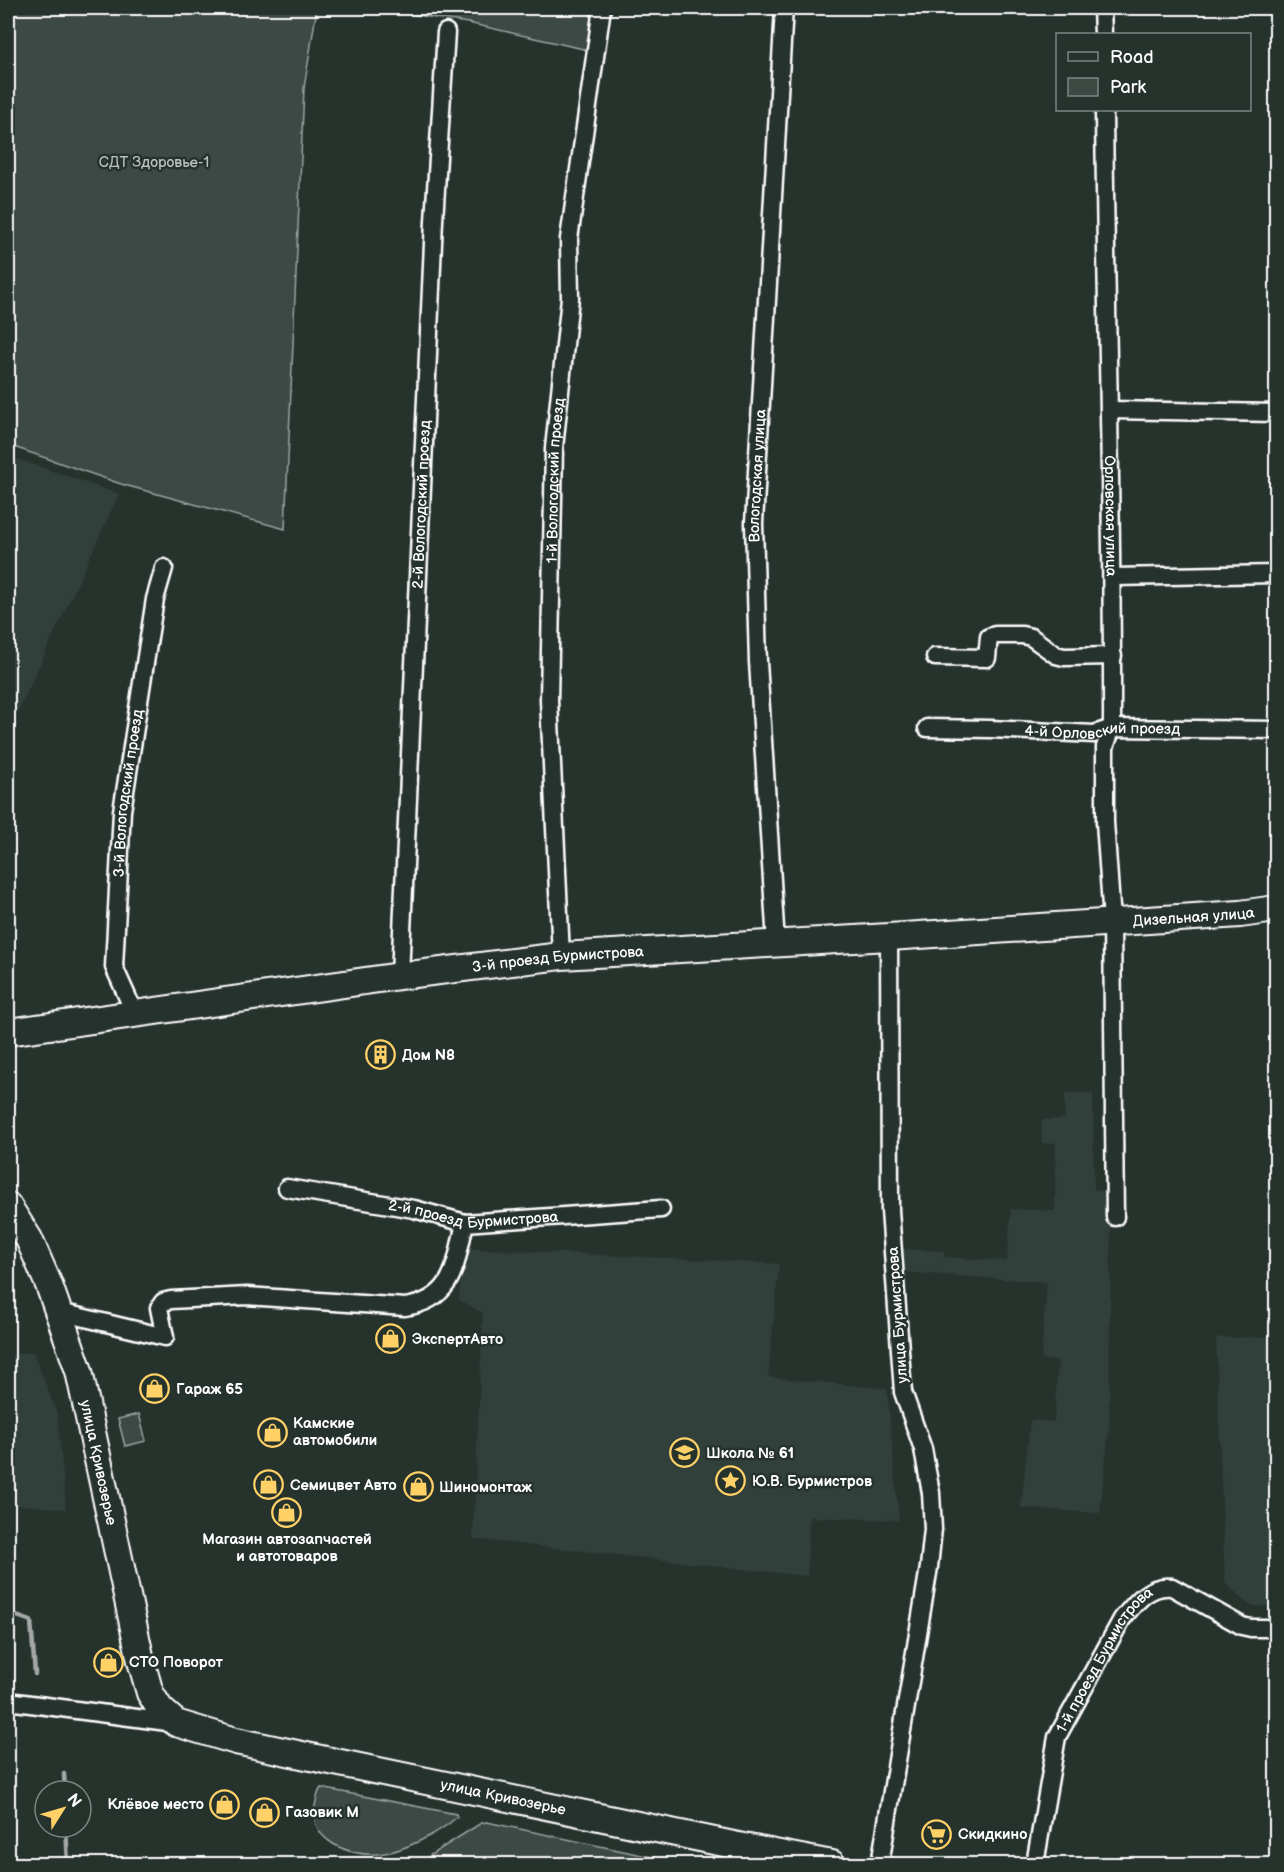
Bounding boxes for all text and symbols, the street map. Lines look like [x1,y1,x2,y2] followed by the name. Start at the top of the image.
[1056,33,1251,111] legend
[1110,47,1154,68] text: Road
[1110,77,1146,98] text: Park
[99,153,209,172] park label: СДТ Здоровье-1
[542,397,569,563] street label: 1-й Вологодский проезд
[744,408,770,543] street label: Вологодская улица
[408,420,435,589] street label: 2-й Вологодский проезд
[1100,455,1121,577] street label: Орловская улица
[109,708,147,878] street label: 3-й Вологодский проезд
[1024,718,1180,744] street label: 4-й Орловский проезд
[1132,903,1256,931] street label: Дизельная улица
[471,942,645,976] street label: 3-й проезд Бурмистрова
[365,1039,397,1071] building icon: Дом N8
[402,1046,455,1065] place label: Дом N8
[387,1195,559,1233] street label: 2-й проезд Бурмистрова
[884,1246,912,1384] street label: улица Бурмистрова
[375,1323,407,1355] shop icon: ЭкспертАвто
[412,1330,503,1349] place label: ЭкспертАвто
[139,1373,171,1405] shop icon: Гараж 65
[176,1380,243,1399] place label: Гараж 65
[76,1398,121,1527] street label: улица Кривозерье
[293,1414,377,1450] place label: Камские автомобили
[256,1416,288,1448] shop icon: Камские автомобили
[669,1437,701,1469] school or university icon: Школа № 61
[706,1444,794,1463] place label: Школа № 61
[715,1465,747,1497] place icon: Ю.В. Бурмистров
[253,1469,285,1501] shop icon: Семицвет Авто
[402,1471,434,1503] shop icon: Шиномонтаж
[752,1472,872,1491] place label: Ю.В. Бурмистров
[290,1476,397,1495] place label: Семицвет Авто
[439,1478,532,1497] place label: Шиномонтаж
[271,1496,303,1528] shop icon: Магазин автозапчастей и автотоваров
[202,1530,372,1566] place label: Магазин автозапчастей и автотоваров
[1052,1582,1156,1736] street label: 1-й проезд Бурмистрова
[92,1646,124,1678] shop icon: СТО Поворот
[129,1653,224,1672] place label: СТО Поворот
[439,1775,568,1819] street label: улица Кривозерье
[33,1779,93,1839] north arrow
[209,1788,241,1820] shop icon: Клёвое место
[63,1790,85,1811] text: N
[107,1795,204,1814] place label: Клёвое место
[248,1796,280,1828] shop icon: Газовик М
[285,1803,359,1822] place label: Газовик М
[921,1818,953,1850] supermarket icon: Скидкино
[958,1825,1027,1844] place label: Скидкино

